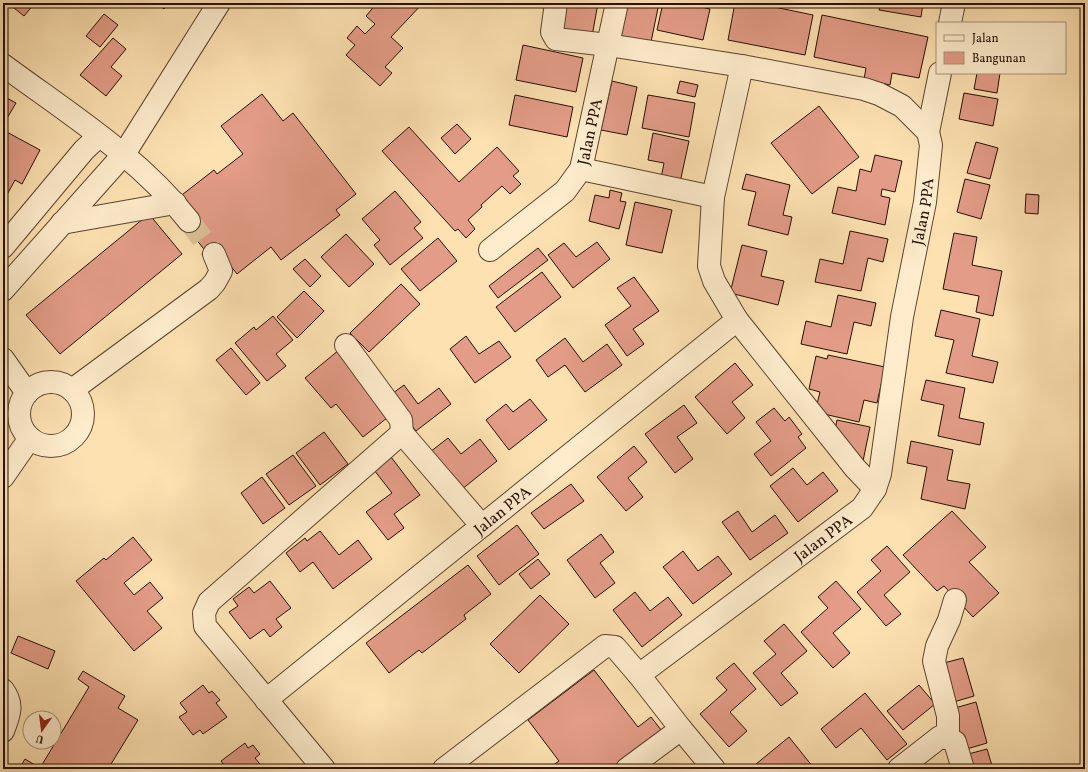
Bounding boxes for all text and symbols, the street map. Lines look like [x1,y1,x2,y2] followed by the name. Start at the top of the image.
[936,22,1066,74] legend
[972,31,999,47] text: Jalan
[972,51,1026,67] text: Bangunan
[573,96,609,167] street label: Jalan PPA
[908,177,940,247] street label: Jalan PPA
[470,481,536,541] street label: Jalan PPA
[790,510,858,568] street label: Jalan PPA
[22,710,62,750] north arrow
[34,730,45,746] text: U

